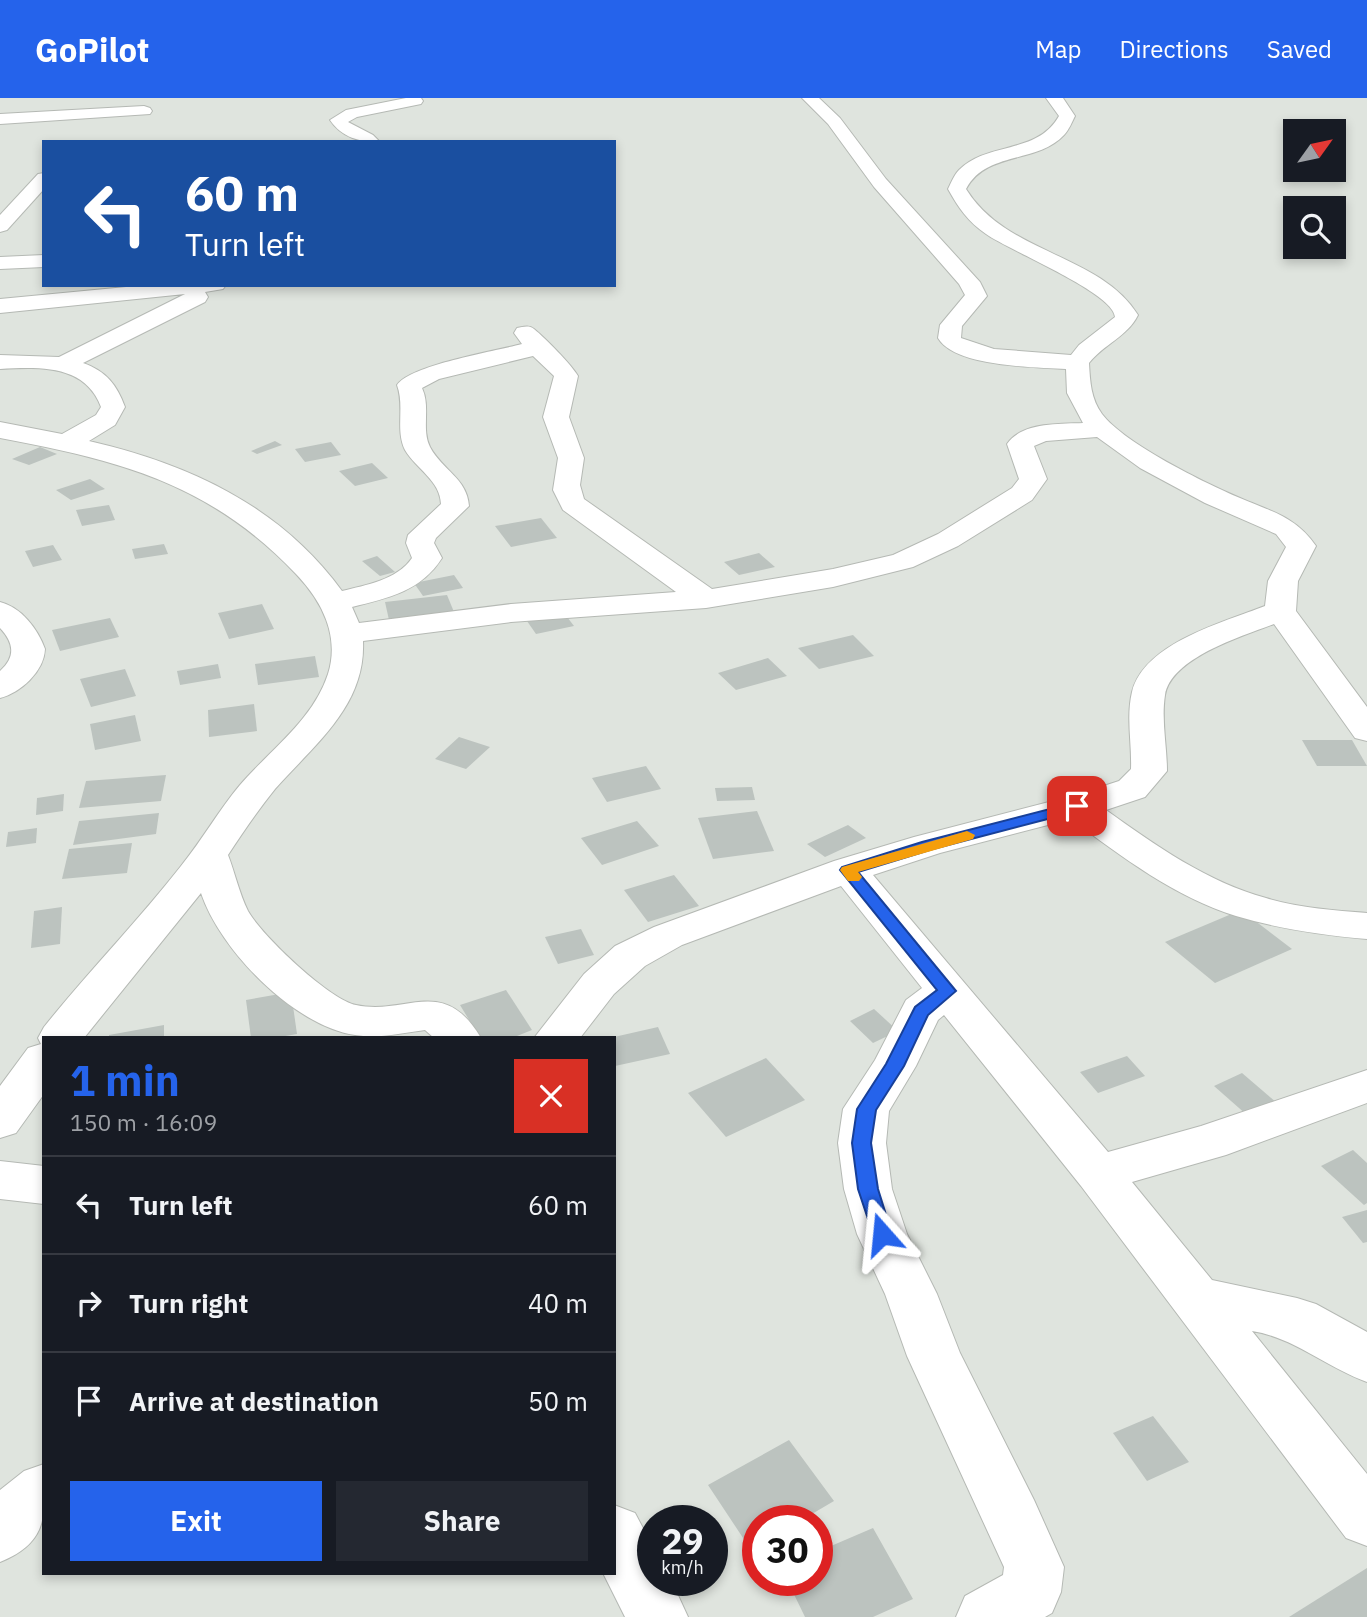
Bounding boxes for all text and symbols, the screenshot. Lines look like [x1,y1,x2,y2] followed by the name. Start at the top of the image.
[35,28,149,71] text: GoPilot
[1035,33,1081,65] text: Map
[1119,33,1229,65] text: Directions
[1267,33,1332,65] text: Saved
[1283,119,1346,182] north arrow
[1283,119,1346,259] map controls
[185,161,299,224] text: 60 m
[70,168,161,259] icon: left
[1283,196,1346,259] button: search
[185,223,305,265] text: Turn left
[1047,776,1107,836] pin
[1058,787,1096,825] icon: arrive
[70,1053,180,1108] text: 1 min
[514,1059,588,1133] button: close
[70,1107,217,1137] text: 150 m · 16:09
[70,1186,108,1224] icon: left
[129,1188,232,1222] text: Turn left
[528,1188,588,1222] text: 60 m
[845,1197,919,1271] position arrow
[70,1284,108,1322] icon: right
[129,1286,248,1320] text: Turn right
[528,1286,588,1320] text: 40 m
[70,1382,108,1420] icon: arrive
[129,1384,379,1418] text: Arrive at destination
[528,1384,588,1418] text: 50 m
[70,1481,322,1561] button: Exit
[336,1481,588,1561] button: Share
[742,1505,833,1596] speed limit sign: 30
[661,1518,704,1564] text: 29
[661,1556,704,1579] text: km/h

